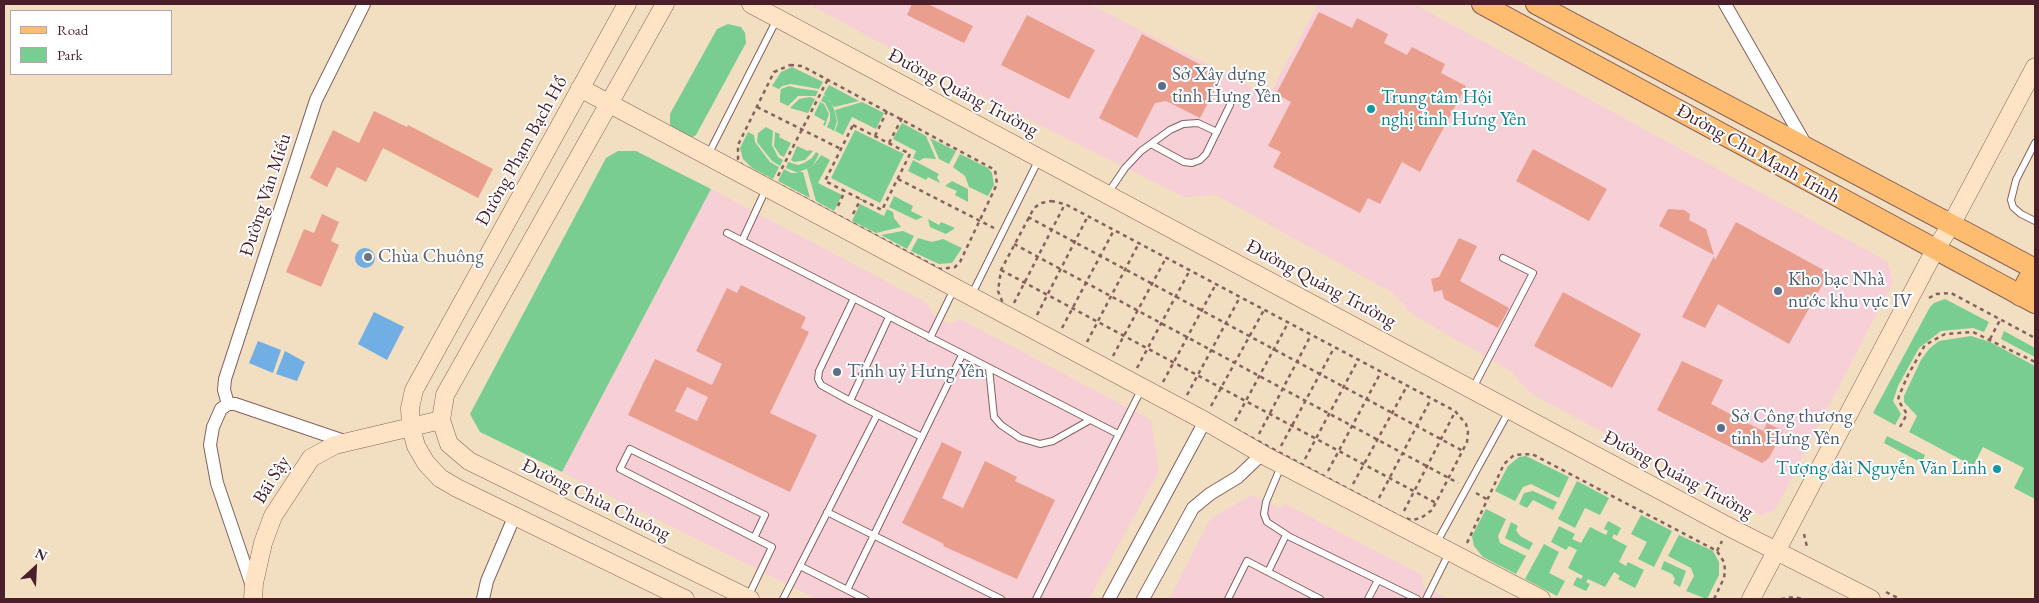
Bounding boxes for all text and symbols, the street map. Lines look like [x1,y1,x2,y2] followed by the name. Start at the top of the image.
[10,10,172,75] legend
[57,20,88,39] text: Road
[884,44,1042,142] street label: Đường Quảng Trường
[57,45,83,64] text: Park
[1172,64,1281,108] place label: Sở Xây dựng tỉnh Hưng Yên
[471,72,573,230] street label: Đường Phạm Bạch Hổ
[1156,80,1168,92] marker: Sở Xây dựng tỉnh Hưng Yên
[1381,87,1526,131] place label: Trung tâm Hội nghị tỉnh Hưng Yên
[1672,100,1844,208] street label: Đường Chu Mạnh Trinh
[1365,103,1377,115] marker: Trung tâm Hội nghị tỉnh Hưng Yên
[235,131,297,259] street label: Đường Văn Miếu
[1242,235,1400,333] street label: Đường Quảng Trường
[378,246,484,268] place label: Chùa Chuông
[362,251,374,263] marker: Chùa Chuông
[1788,269,1912,313] place label: Kho bạc Nhà nước khu vực IV
[1772,285,1784,297] marker: Kho bạc Nhà nước khu vực IV
[847,361,985,383] place label: Tỉnh uỷ Hưng Yên
[831,366,843,378] marker: Tỉnh uỷ Hưng Yên
[1731,406,1853,450] place label: Sở Công thương tỉnh Hưng Yên
[1715,422,1727,434] marker: Sở Công thương tỉnh Hưng Yên
[1599,426,1757,524] street label: Đường Quảng Trường
[249,452,295,508] street label: Bãi Sậy
[518,454,674,546] street label: Đường Chùa Chuông
[1776,458,1987,480] place label: Tượng đài Nguyễn Văn Linh
[1991,463,2003,475] marker: Tượng đài Nguyễn Văn Linh
[10,543,60,593] north arrow
[32,544,50,565] text: N

